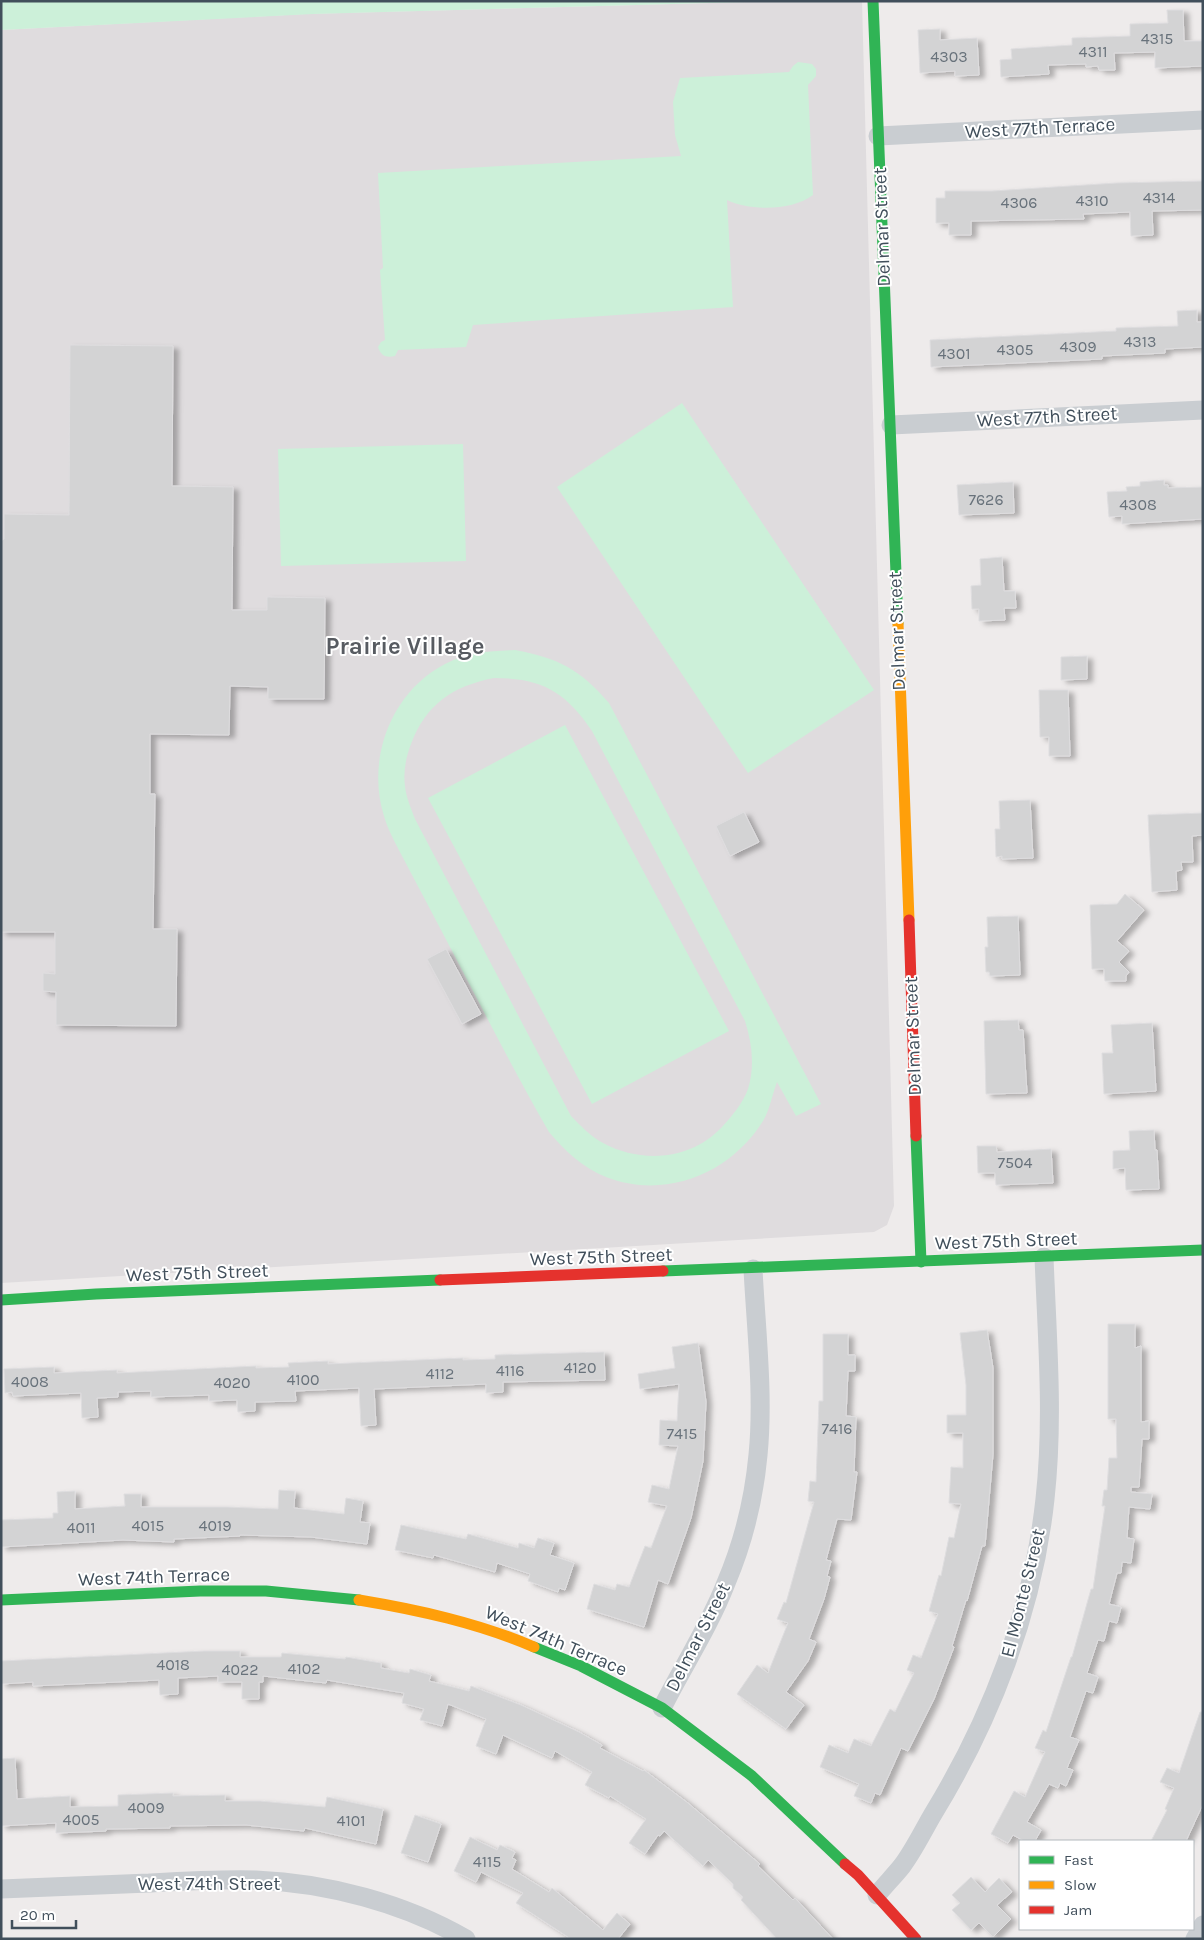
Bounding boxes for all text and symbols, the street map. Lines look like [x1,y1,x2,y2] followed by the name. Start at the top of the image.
[1141,29,1173,48] house number: 4315
[1079,42,1107,61] house number: 4311
[930,47,968,66] house number: 4303
[964,113,1116,143] street label: West 77th Terrace
[869,167,895,287] street label: Delmar Street
[1143,188,1175,207] house number: 4314
[1075,191,1109,210] house number: 4310
[1000,193,1038,212] house number: 4306
[1123,332,1157,351] house number: 4313
[1059,337,1097,356] house number: 4309
[997,340,1033,359] house number: 4305
[937,344,971,363] house number: 4301
[976,402,1118,432] street label: West 77th Street
[968,490,1004,509] house number: 7626
[1119,495,1157,514] house number: 4308
[884,571,910,691] street label: Delmar Street
[325,632,485,660] district label: Prairie Village
[900,976,926,1096] street label: Delmar Street
[998,1153,1033,1172] house number: 7504
[934,1228,1078,1254] street label: West 75th Street
[529,1244,673,1270] street label: West 75th Street
[125,1260,269,1286] street label: West 75th Street
[564,1358,597,1377] house number: 4120
[496,1361,524,1380] house number: 4116
[426,1364,454,1383] house number: 4112
[286,1370,320,1389] house number: 4100
[11,1372,49,1391] house number: 4008
[213,1373,251,1392] house number: 4020
[822,1419,852,1438] house number: 7416
[667,1424,697,1443] house number: 7415
[132,1516,164,1535] house number: 4015
[199,1516,232,1535] house number: 4019
[66,1518,96,1537] house number: 4011
[996,1526,1050,1660] street label: El Monte Street
[78,1563,230,1591] street label: West 74th Terrace
[661,1579,735,1695] street label: Delmar Street
[482,1601,630,1681] street label: West 74th Terrace
[156,1655,190,1674] house number: 4018
[288,1659,321,1678] house number: 4102
[222,1660,258,1679] house number: 4022
[127,1798,165,1817] house number: 4009
[63,1810,99,1829] house number: 4005
[336,1811,366,1830] house number: 4101
[1019,1840,1194,1930] legend
[1064,1851,1094,1869] text: Fast
[473,1852,501,1871] house number: 4115
[138,1873,280,1895] street label: West 74th Street
[1064,1876,1096,1894] text: Slow
[12,1898,76,1930] scale bar
[1064,1901,1092,1919] text: Jam
[20,1906,55,1924] text: 20 m

